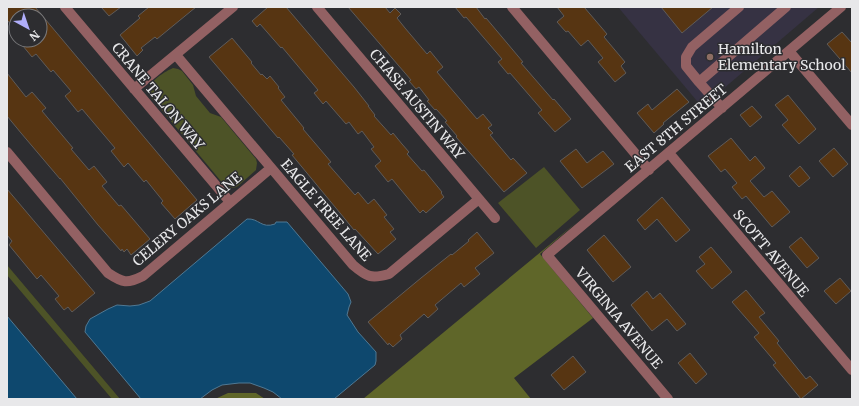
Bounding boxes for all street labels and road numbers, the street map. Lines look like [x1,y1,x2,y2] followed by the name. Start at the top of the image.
[108,39,209,154] street label: CRANE TALON WAY
[366,45,469,163] street label: CHASE AUSTIN WAY
[621,80,731,176] street label: EAST 8TH STREET
[277,155,375,265] street label: EAGLE TREE LANE
[129,168,245,270] street label: CELERY OAKS LANE
[729,206,813,300] street label: SCOTT AVENUE
[571,263,667,372] street label: VIRGINIA AVENUE

